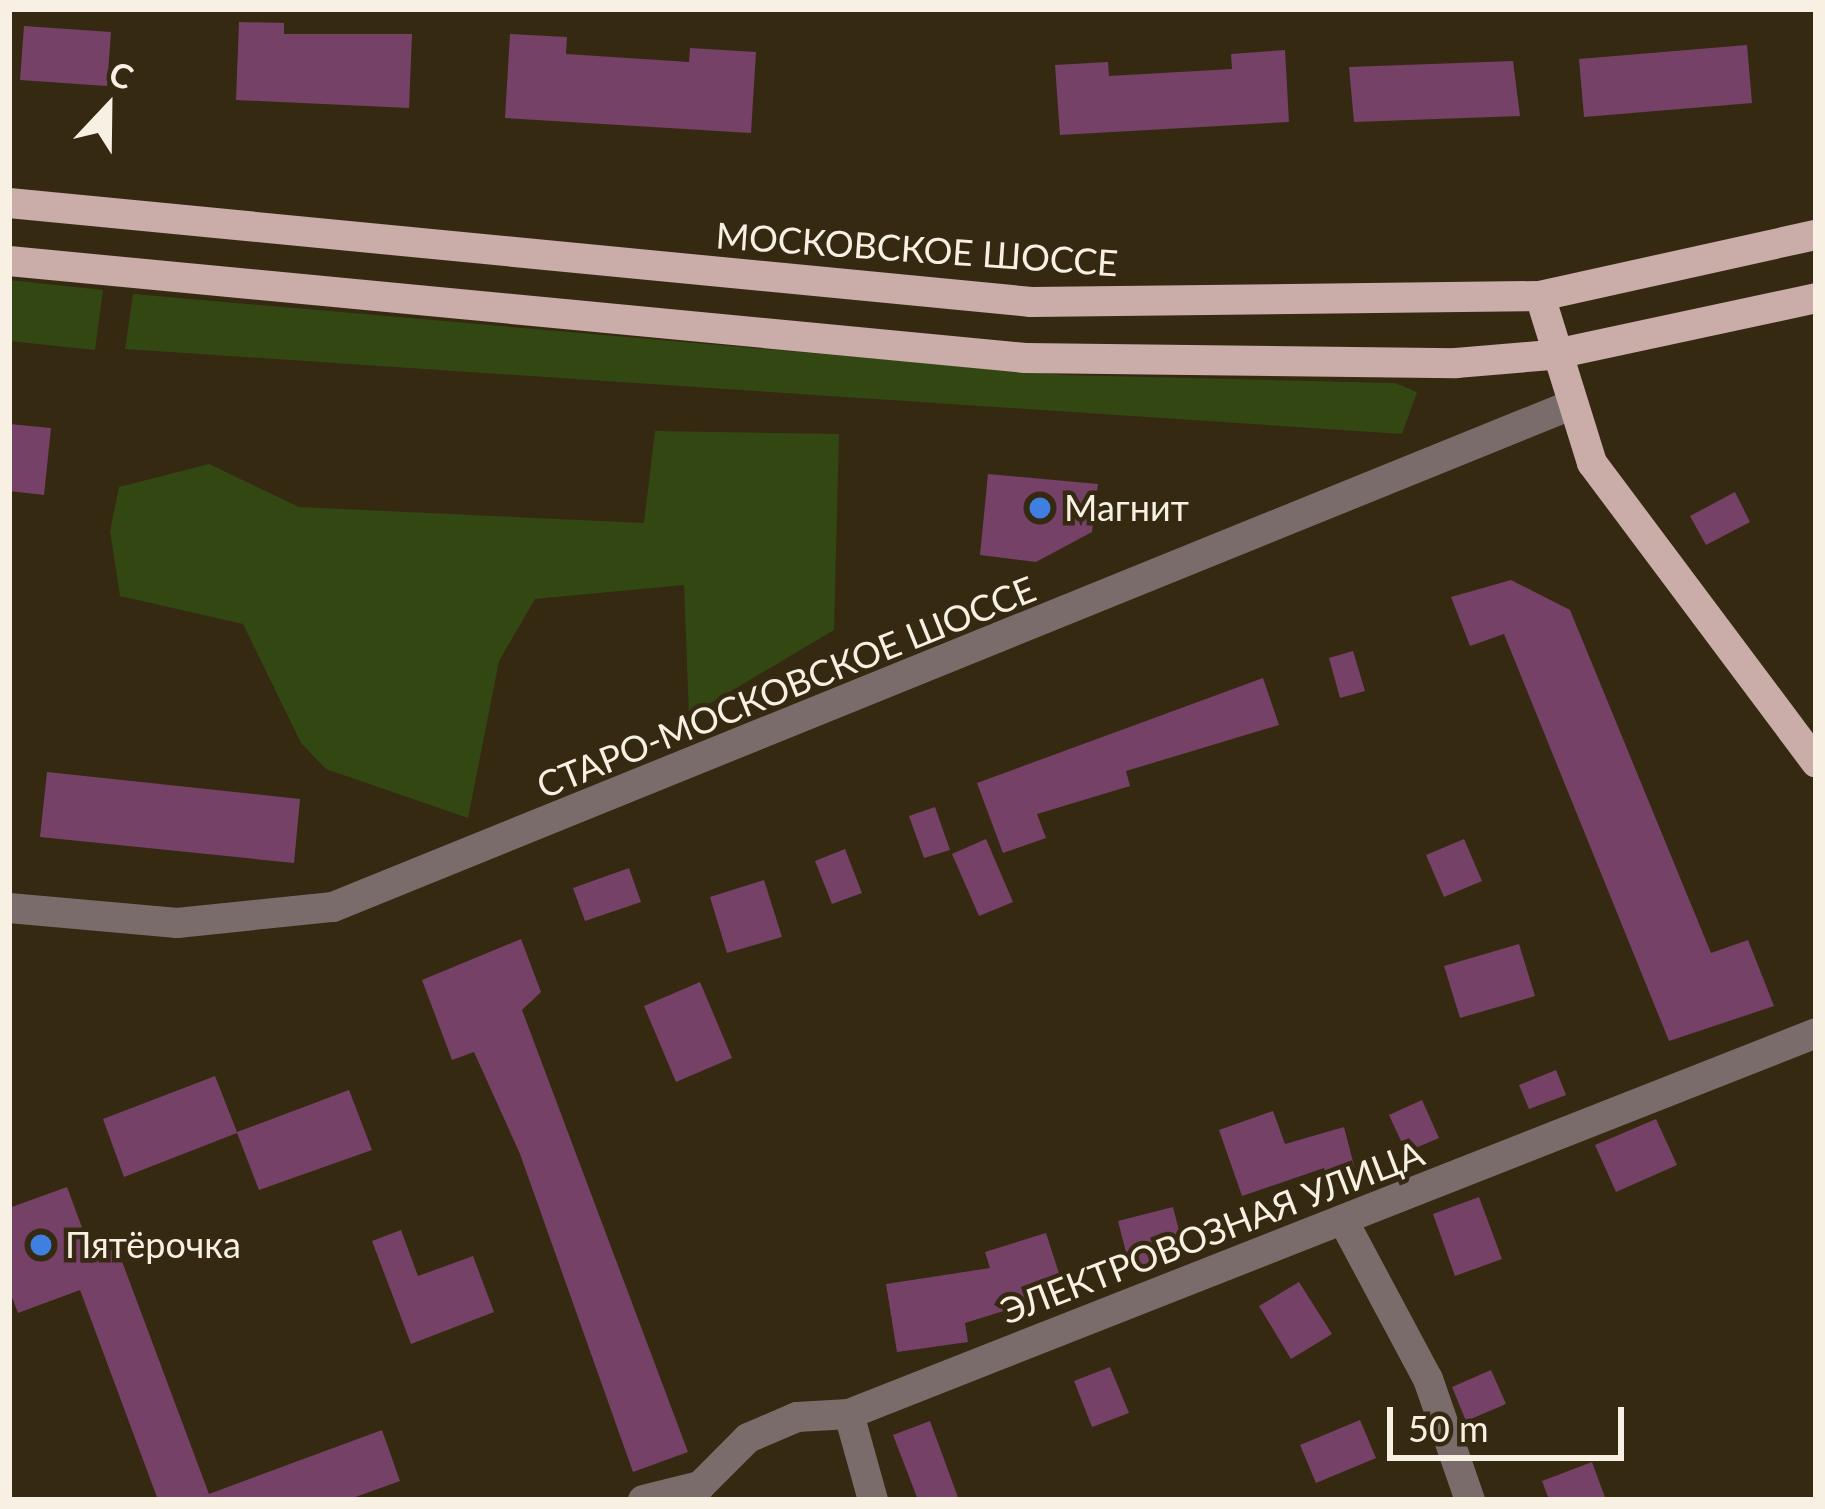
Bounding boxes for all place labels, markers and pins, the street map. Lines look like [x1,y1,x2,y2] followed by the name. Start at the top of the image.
[1064,486,1189,530] place label: Магнит
[1027,495,1053,521] marker: Магнит
[65,1223,241,1267] place label: Пятёрочка
[28,1232,54,1258] marker: Пятёрочка

